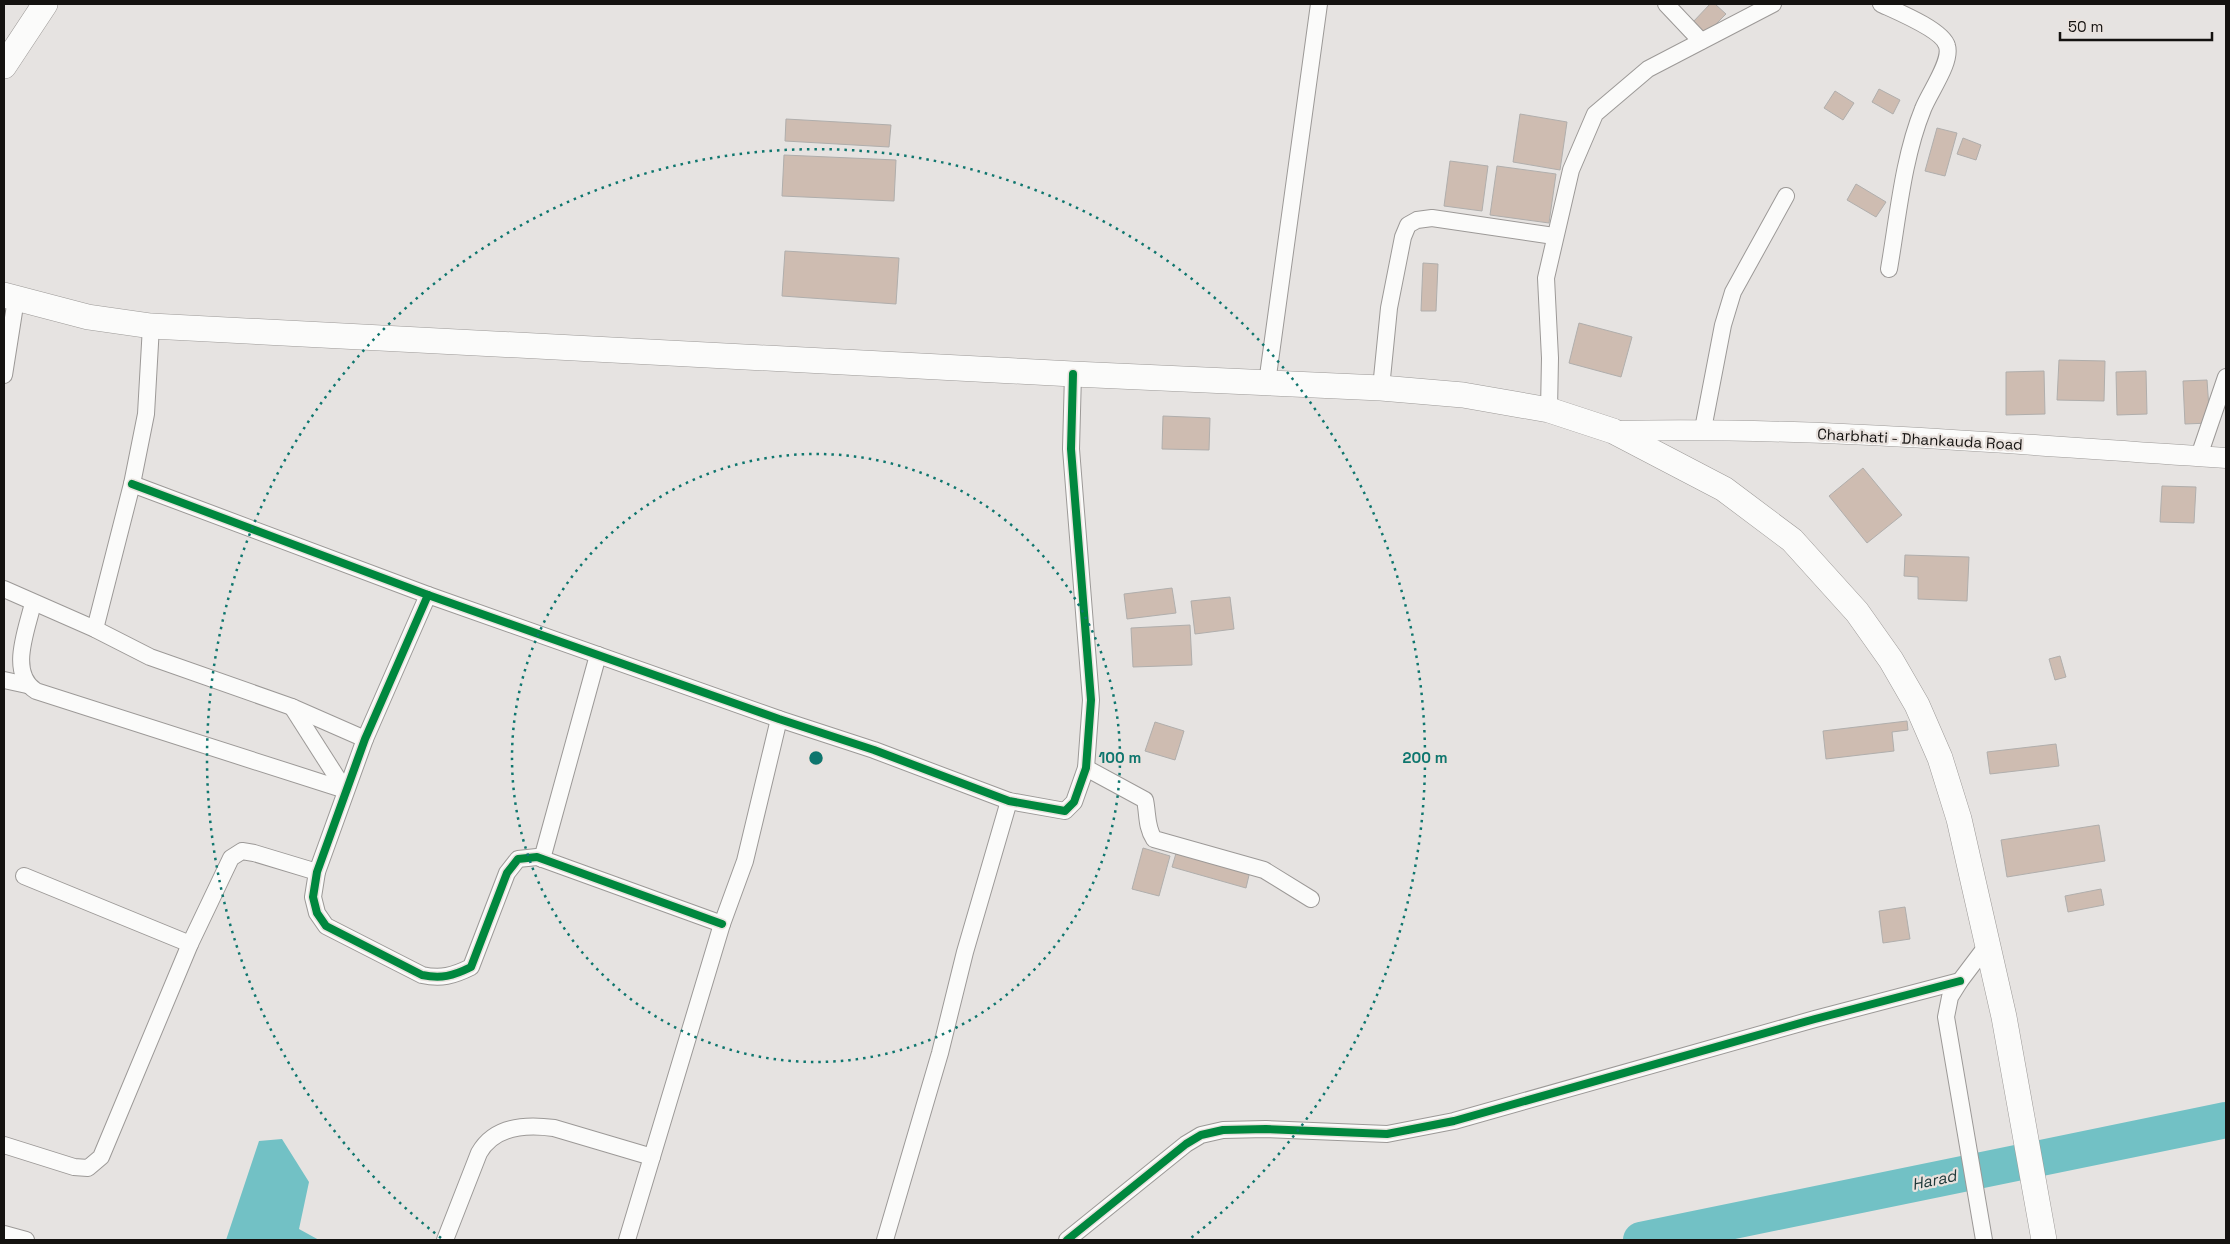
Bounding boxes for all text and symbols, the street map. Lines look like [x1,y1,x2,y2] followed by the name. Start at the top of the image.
[2060,10,2212,42] scale bar
[2068,17,2103,36] text: 50 m
[1817,424,2023,454] street label: Charbhati - Dhankauda Road
[1099,748,1141,767] text: 100 m
[1403,748,1447,767] text: 200 m
[807,749,825,767] centre of rings
[1910,1165,1960,1195] water label: Harad

